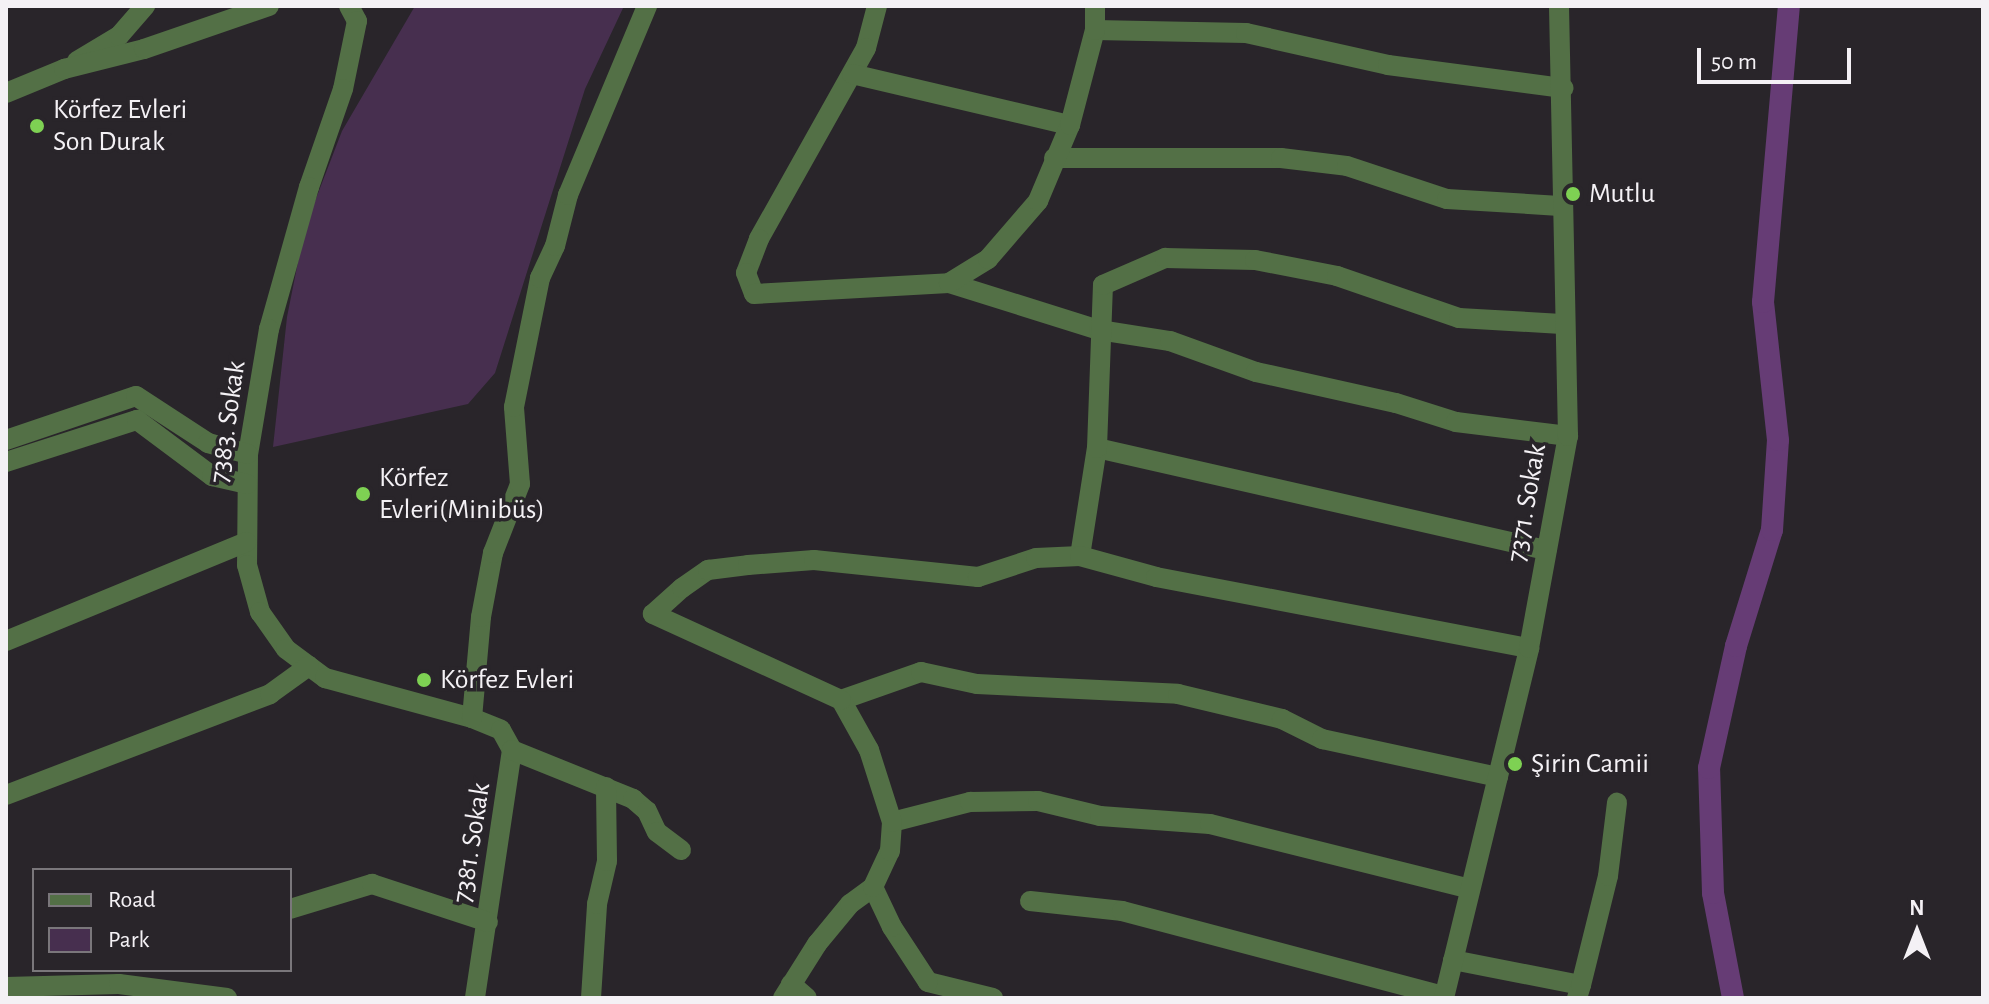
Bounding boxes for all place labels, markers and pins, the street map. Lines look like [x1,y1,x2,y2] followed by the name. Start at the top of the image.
[53,93,187,159] place label: Körfez Evleri Son Durak
[28,117,46,135] marker: Körfez Evleri Son Durak
[1589,177,1655,211] place label: Mutlu
[1564,185,1582,203] marker: Mutlu
[379,461,545,527] place label: Körfez Evleri(Minibüs)
[354,485,372,503] marker: Körfez Evleri(Minibüs)
[440,663,574,697] place label: Körfez Evleri
[415,671,433,689] marker: Körfez Evleri
[1531,747,1649,781] place label: Şirin Camii
[1506,755,1524,773] marker: Şirin Camii

